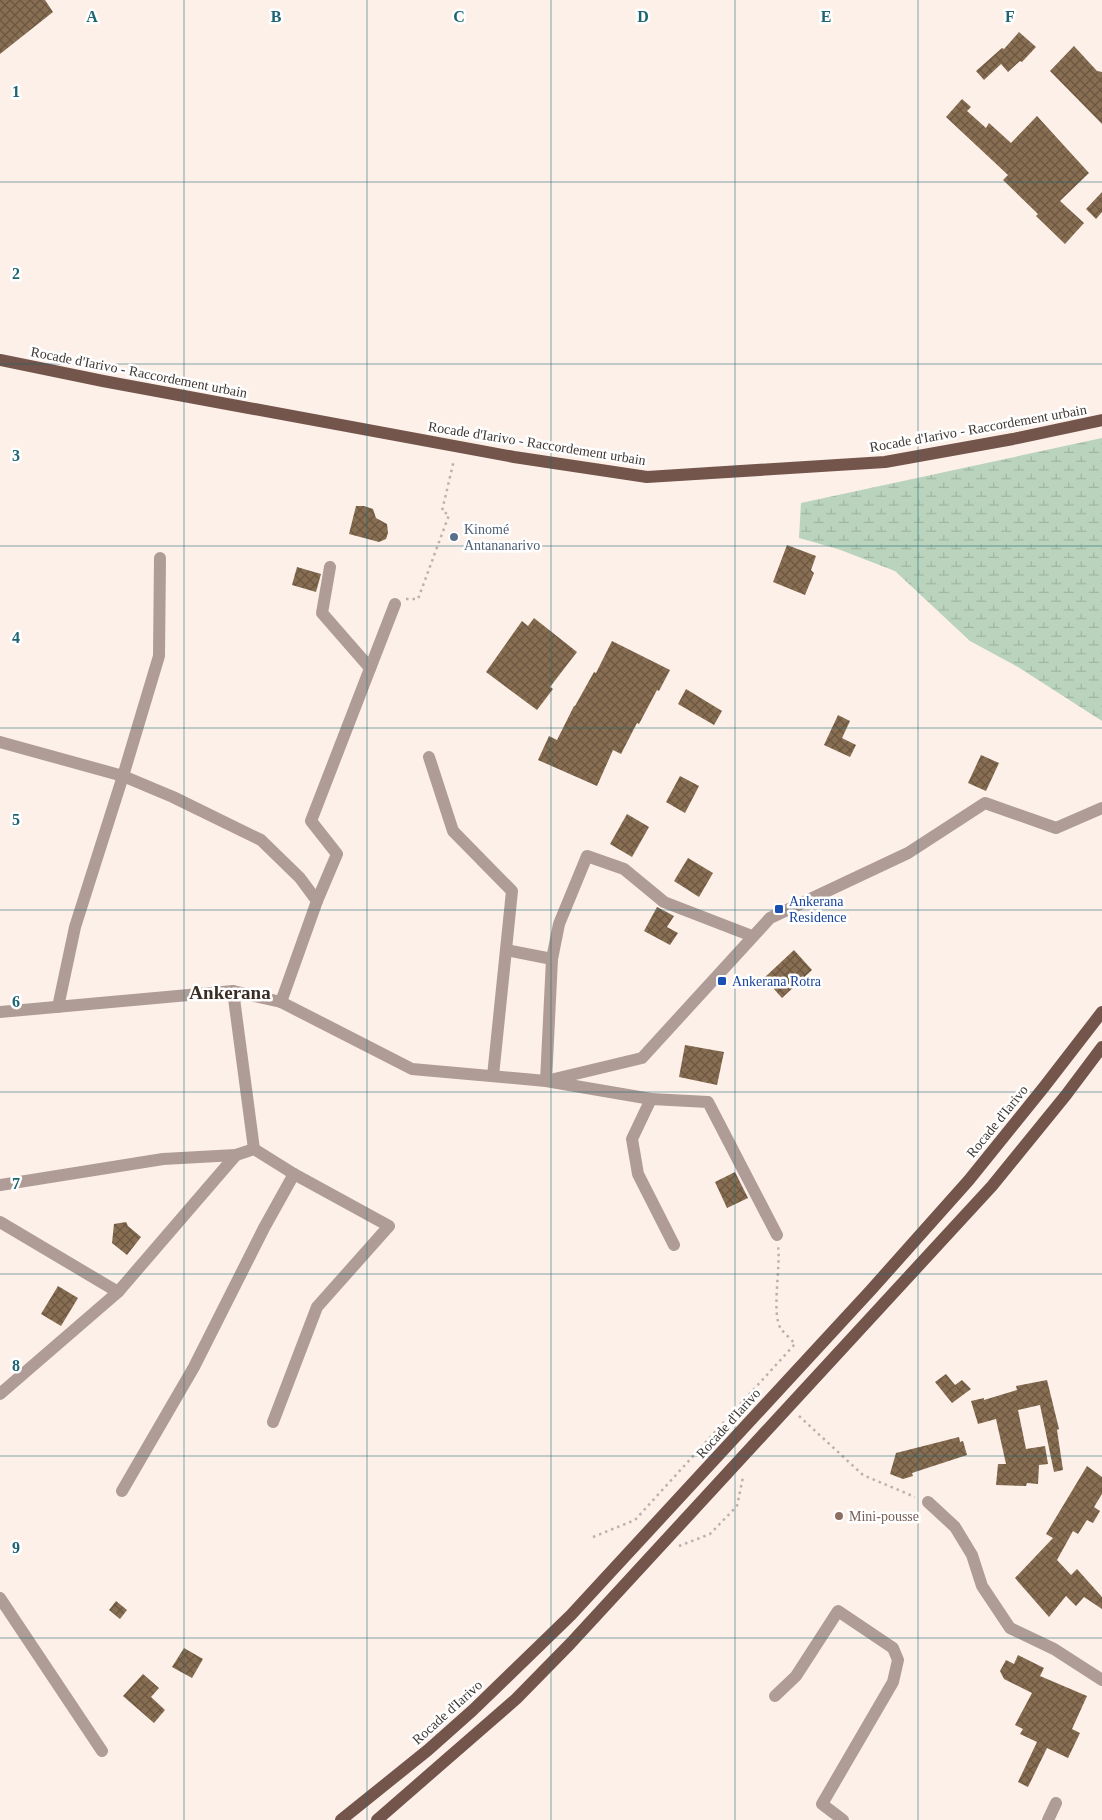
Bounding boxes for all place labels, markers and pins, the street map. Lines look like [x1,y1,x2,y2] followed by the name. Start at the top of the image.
[464,522,540,553] place label: Kinomé Antananarivo
[448,531,460,543] marker: Kinomé Antananarivo
[789,894,847,925] place label: Ankerana Residence
[773,903,785,915] marker: Ankerana Residence
[732,974,822,989] place label: Ankerana Rotra
[716,975,728,987] marker: Ankerana Rotra
[849,1509,919,1524] place label: Mini-pousse
[833,1510,845,1522] marker: Mini-pousse

